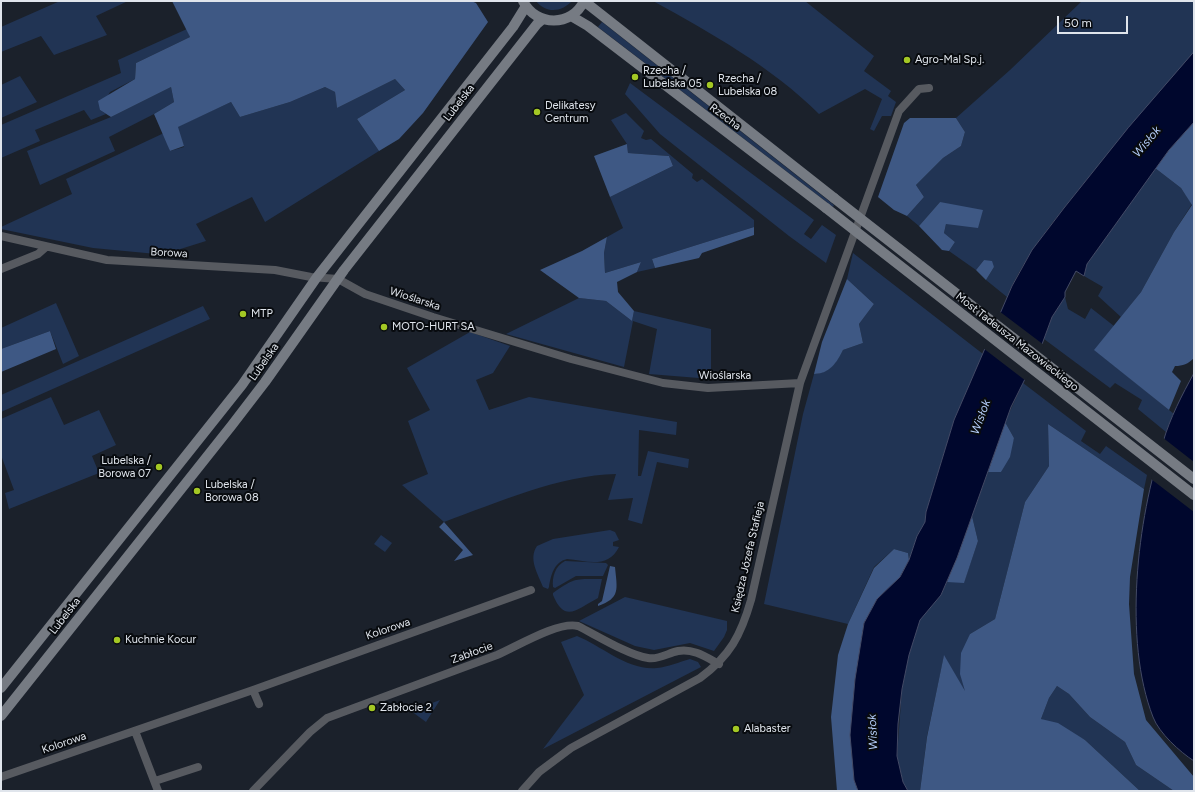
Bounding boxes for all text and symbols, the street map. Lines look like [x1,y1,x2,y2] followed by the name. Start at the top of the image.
[1059,8,1130,34] scale bar
[1064,16,1092,30] text: 50 m
[915,53,984,67] place label: Agro-Mal Sp.j.
[902,55,912,65] marker: Agro-Mal Sp.j.
[643,64,702,90] place label: Rzecha / Lubelska 05
[630,72,640,82] marker: Rzecha / Lubelska 05
[718,72,777,98] place label: Rzecha / Lubelska 08
[705,80,715,90] marker: Rzecha / Lubelska 08
[441,82,477,124] street label: Lubelska
[545,99,595,125] place label: Delikatesy Centrum
[707,101,743,133] street label: Rzecha
[532,107,542,117] marker: Delikatesy Centrum
[1130,124,1164,160] water label: Wisłok
[150,245,188,261] street label: Borowa
[388,285,442,313] street label: Wioślarska
[953,290,1081,394] street label: Most Tadeusza Mazowieckiego
[251,307,273,321] place label: MTP
[238,309,248,319] marker: MTP
[392,320,475,334] place label: MOTO-HURT SA
[379,322,389,332] marker: MOTO-HURT SA
[246,341,282,383] street label: Lubelska
[699,369,751,383] street label: Wioślarska
[968,398,994,436] water label: Wisłok
[98,454,151,480] place label: Lubelska / Borowa 07
[154,462,164,472] marker: Lubelska / Borowa 07
[205,478,259,504] place label: Lubelska / Borowa 08
[192,486,202,496] marker: Lubelska / Borowa 08
[729,500,767,614] street label: Księdza Józefa Stafieja
[47,595,83,637] street label: Lubelska
[364,615,412,643] street label: Kolorowa
[125,633,196,647] place label: Kuchnie Kocur
[112,635,122,645] marker: Kuchnie Kocur
[449,639,495,667] street label: Zabłocie
[380,701,432,715] place label: Zabłocie 2
[367,703,377,713] marker: Zabłocie 2
[865,714,881,750] water label: Wisłok
[744,722,791,736] place label: Alabaster
[731,724,741,734] marker: Alabaster
[40,729,88,757] street label: Kolorowa

